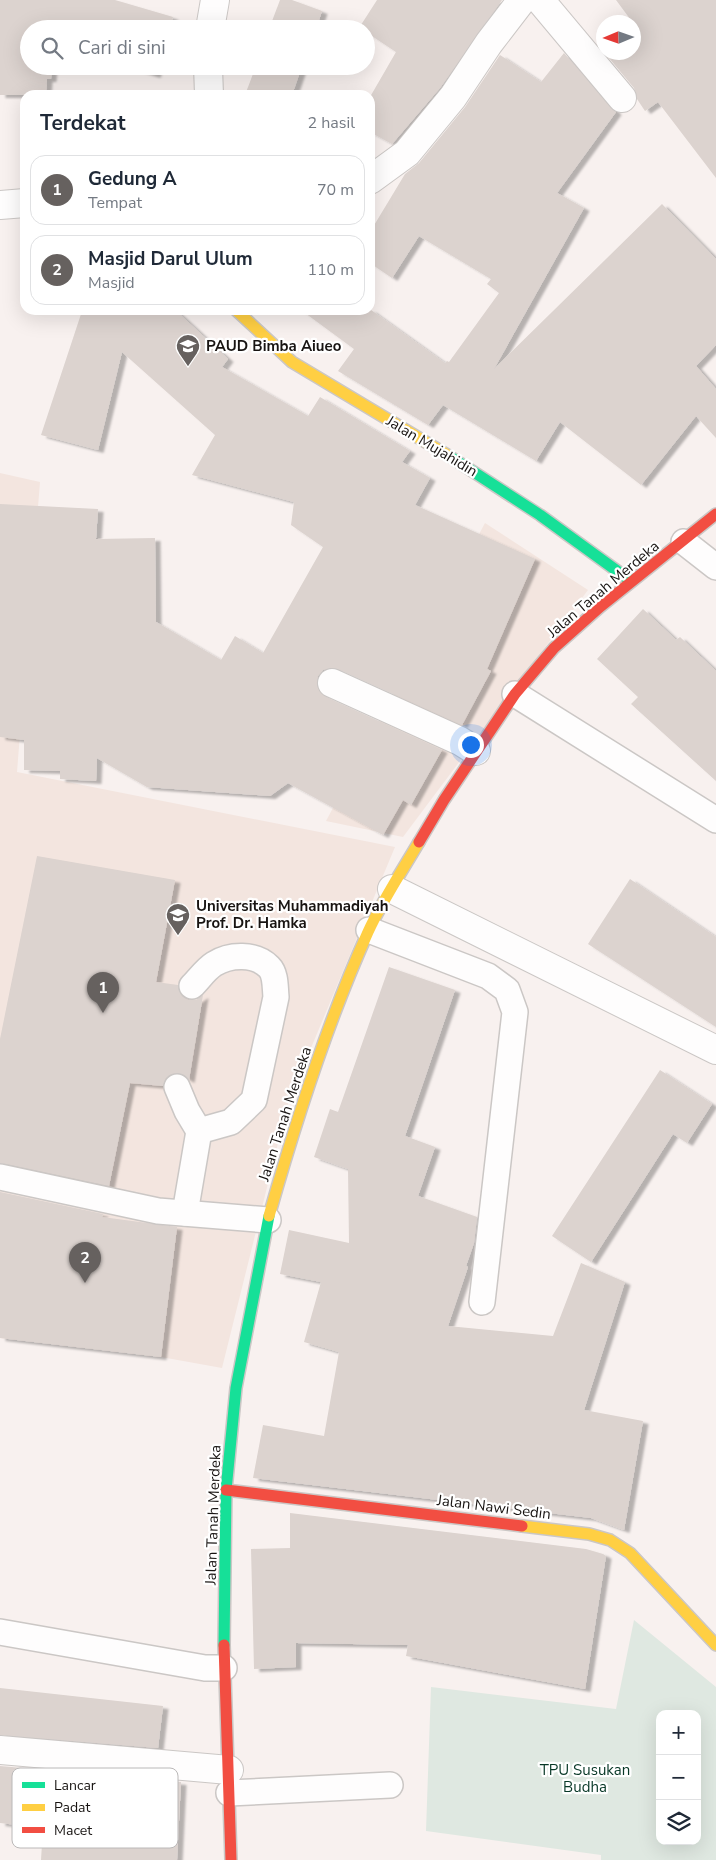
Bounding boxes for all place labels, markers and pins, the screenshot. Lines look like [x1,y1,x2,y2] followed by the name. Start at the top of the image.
[175,333,201,367] school or university icon: PAUD Bimba Aiueo
[206,336,342,356] place label: PAUD Bimba Aiueo
[196,896,389,933] place label: Universitas Muhammadiyah Prof. Dr. Hamka
[165,902,191,936] school or university icon: Universitas Muhammadiyah Prof. Dr. Hamka
[87,972,119,1013] pin: 1
[69,1242,101,1283] pin: 2

